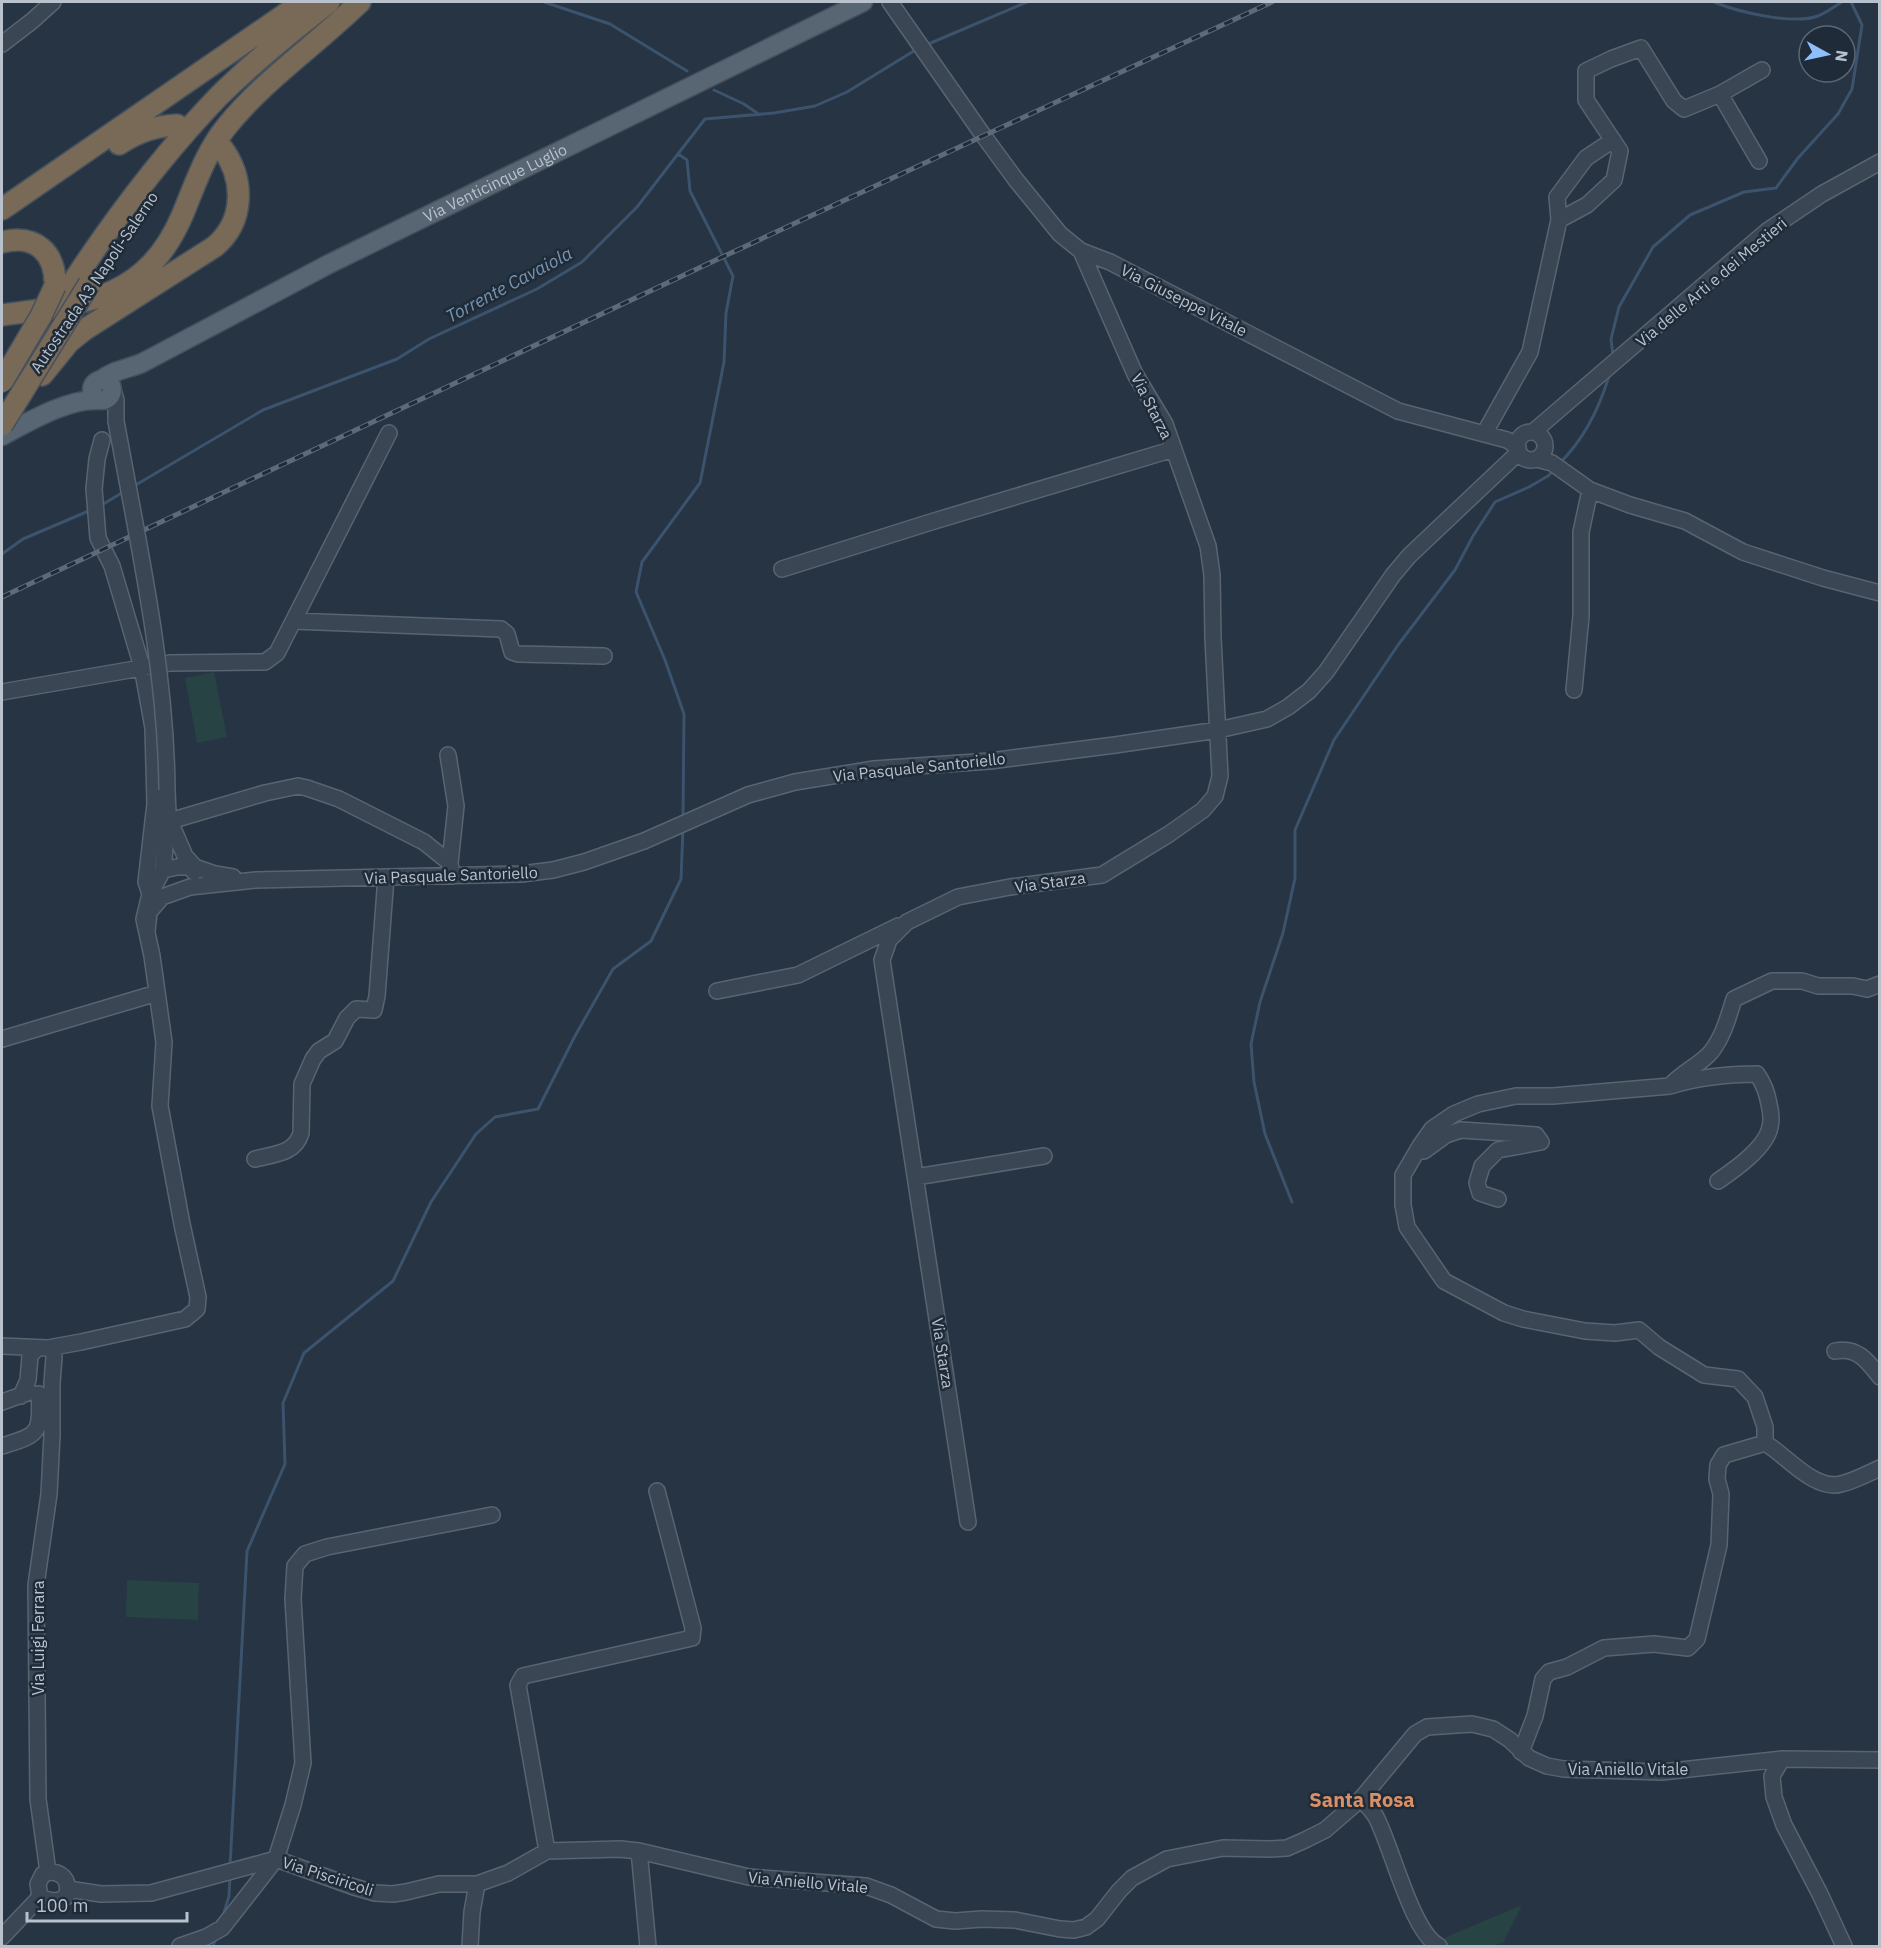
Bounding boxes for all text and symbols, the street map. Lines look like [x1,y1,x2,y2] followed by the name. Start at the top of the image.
[1797,24,1857,84] north arrow
[1831,49,1853,63] text: N
[420,139,570,226] street label: Via Venticinque Luglio
[26,188,162,376] street label: Autostrada A3 Napoli-Salerno
[1631,213,1791,351] street label: Via delle Arti e dei Mestieri
[441,241,576,328] water label: Torrente Cavaiola
[1118,260,1251,341] street label: Via Giuseppe Vitale
[1127,370,1177,443] street label: Via Starza
[832,748,1006,786] street label: Via Pasquale Santoriello
[364,862,538,888] street label: Via Pasquale Santoriello
[1013,867,1087,897] street label: Via Starza
[928,1316,959,1390] street label: Via Starza
[28,1580,48,1696] street label: Via Luigi Ferrara
[1568,1759,1689,1779] street label: Via Aniello Vitale
[1309,1786,1415,1813] district label: Santa Rosa
[280,1852,376,1900] street label: Via Pisciricoli
[747,1867,869,1897] street label: Via Aniello Vitale
[27,1885,188,1923] scale bar
[36,1894,88,1917] text: 100 m

